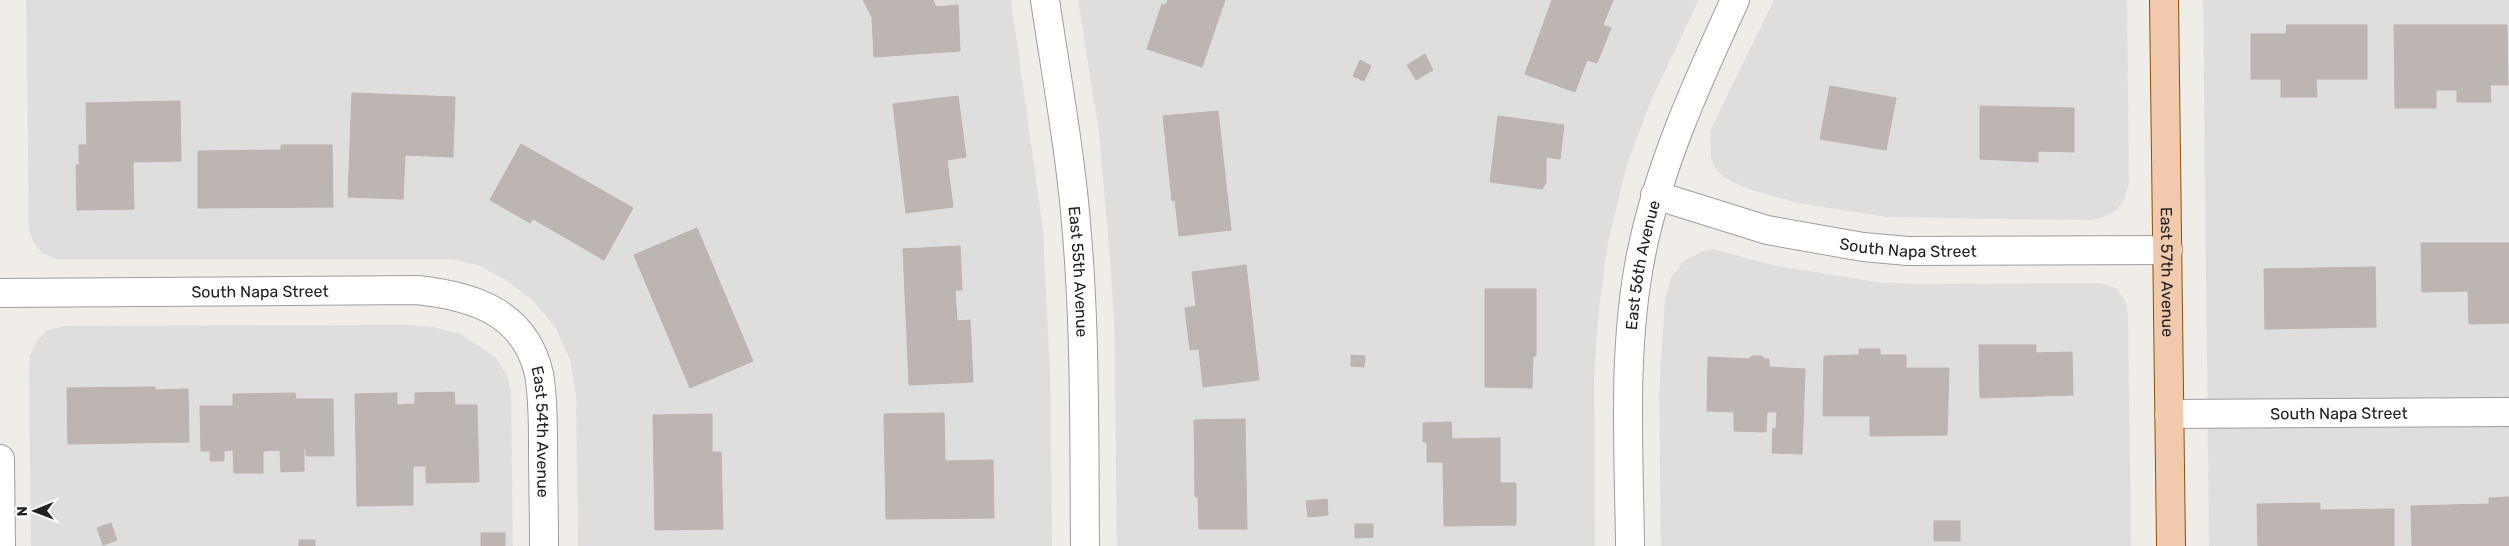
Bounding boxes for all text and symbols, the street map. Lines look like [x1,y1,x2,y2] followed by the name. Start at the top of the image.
[1621,198,1664,331] street label: East 56th Avenue
[1065,205,1092,338] street label: East 55th Avenue
[2157,207,2178,337] street label: East 57th Avenue
[1838,234,1977,260] street label: South Napa Street
[191,281,329,301] street label: South Napa Street
[528,364,553,498] street label: East 54th Avenue
[2270,403,2408,423] street label: South Napa Street
[10,486,60,536] north arrow
[14,506,31,516] text: N

